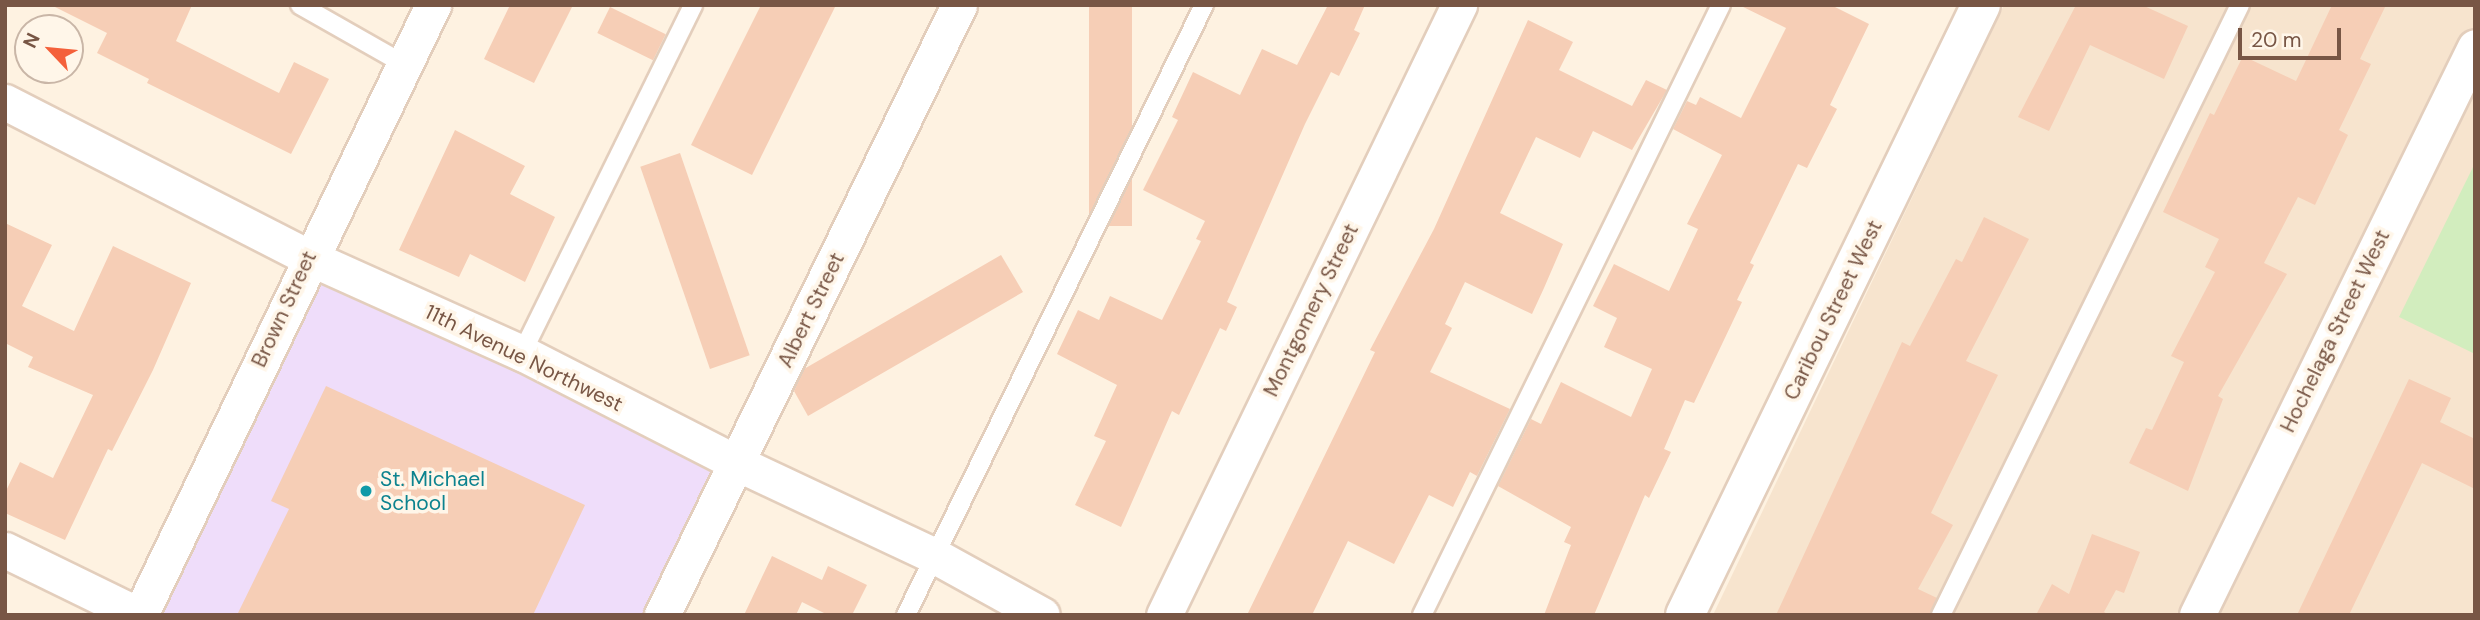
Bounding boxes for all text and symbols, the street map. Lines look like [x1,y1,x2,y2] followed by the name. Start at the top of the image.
[14,14,84,84] north arrow
[2242,14,2345,58] scale bar
[2251,26,2302,54] text: 20 m
[17,29,46,52] text: N
[1778,216,1888,404] street label: Caribou Street West
[1258,219,1364,401] street label: Montgomery Street
[2275,226,2395,436] street label: Hochelaga Street West
[246,247,322,371] street label: Brown Street
[772,248,850,372] street label: Albert Street
[421,299,627,417] street label: 11th Avenue Northwest
[380,466,485,516] place label: St. Michael School
[358,483,374,499] marker: St. Michael School

